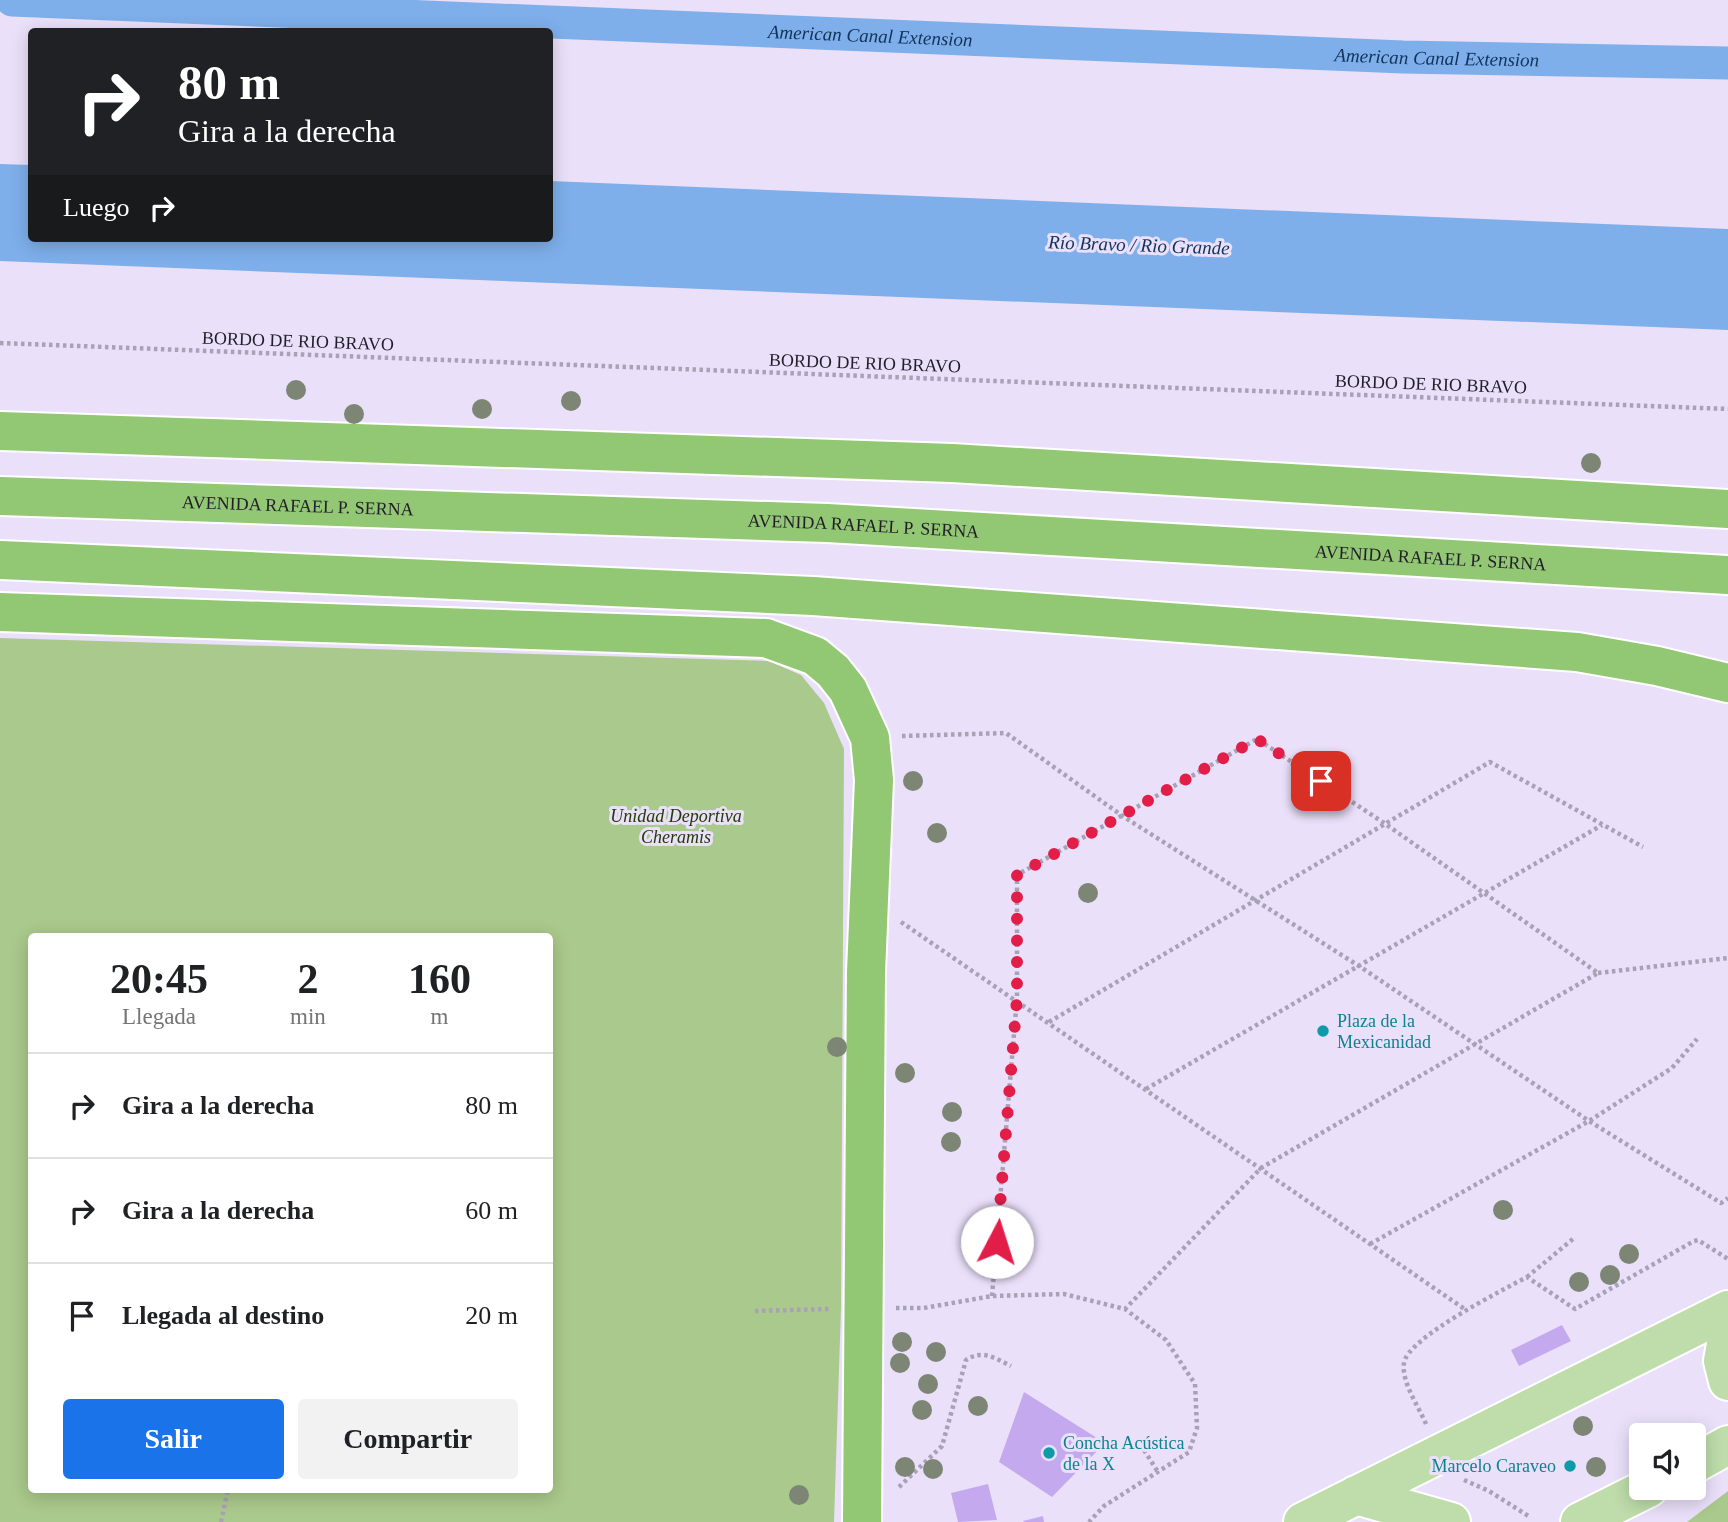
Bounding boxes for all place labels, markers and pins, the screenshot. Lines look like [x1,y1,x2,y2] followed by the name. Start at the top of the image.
[1291,751,1351,811] pin
[1337,1011,1431,1052] place label: Plaza de la Mexicanidad
[1315,1023,1331,1039] marker: Plaza de la Mexicanidad
[1063,1433,1184,1474] place label: Concha Acústica de la X
[1041,1445,1057,1461] marker: Concha Acústica de la X
[1432,1456,1556,1476] place label: Marcelo Caraveo
[1562,1458,1578,1474] marker: Marcelo Caraveo

